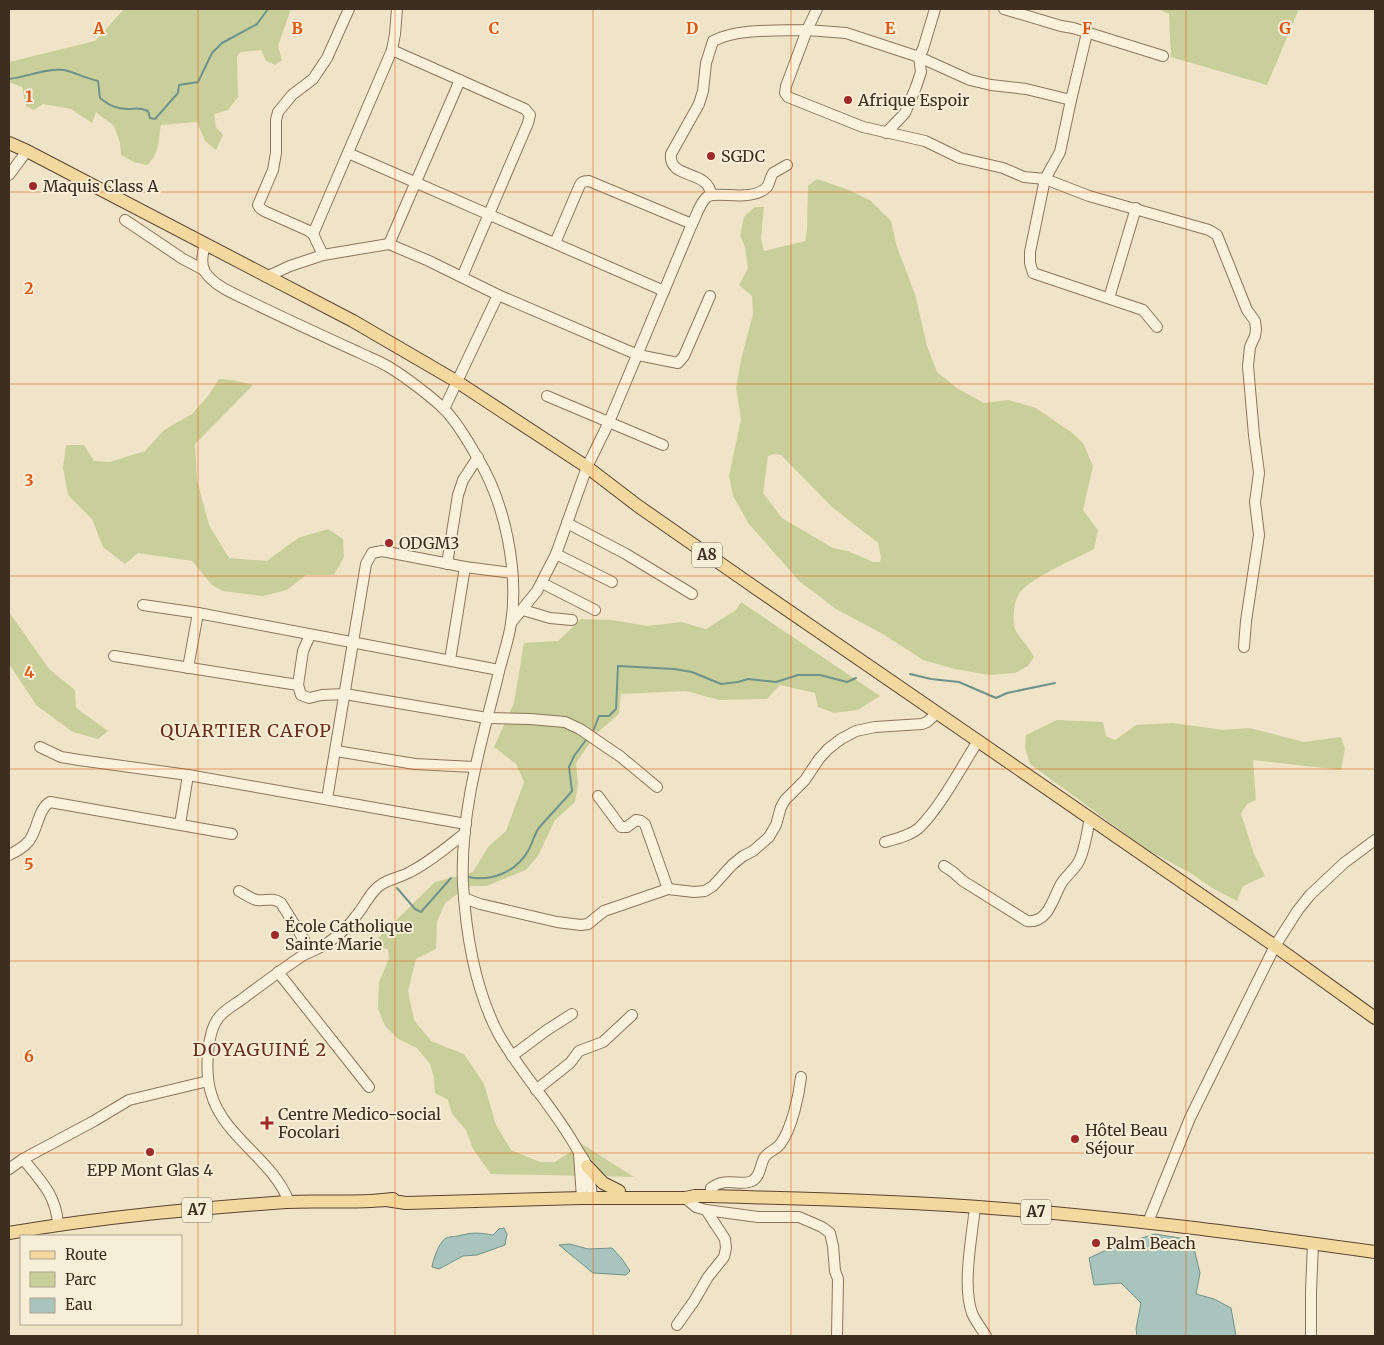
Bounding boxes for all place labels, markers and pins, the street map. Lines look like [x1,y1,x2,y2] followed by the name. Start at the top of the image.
[857,90,969,110] place label: Afrique Espoir
[842,94,854,106] marker: Afrique Espoir
[721,146,765,166] place label: SGDC
[705,150,717,162] marker: SGDC
[43,176,159,196] place label: Maquis Class A
[27,180,39,192] marker: Maquis Class A
[399,533,459,553] place label: ODGM3
[383,537,395,549] marker: ODGM3
[285,916,412,954] place label: École Catholique Sainte Marie
[269,929,281,941] marker: École Catholique Sainte Marie
[278,1104,441,1142] place label: Centre Medico-social Focolari
[260,1116,274,1130] marker: Centre Medico-social Focolari
[1085,1120,1168,1158] place label: Hôtel Beau Séjour
[1069,1133,1081,1145] marker: Hôtel Beau Séjour
[144,1146,156,1158] marker: EPP Mont Glas 4
[87,1160,213,1180] place label: EPP Mont Glas 4
[1106,1233,1196,1253] place label: Palm Beach
[1090,1237,1102,1249] marker: Palm Beach

